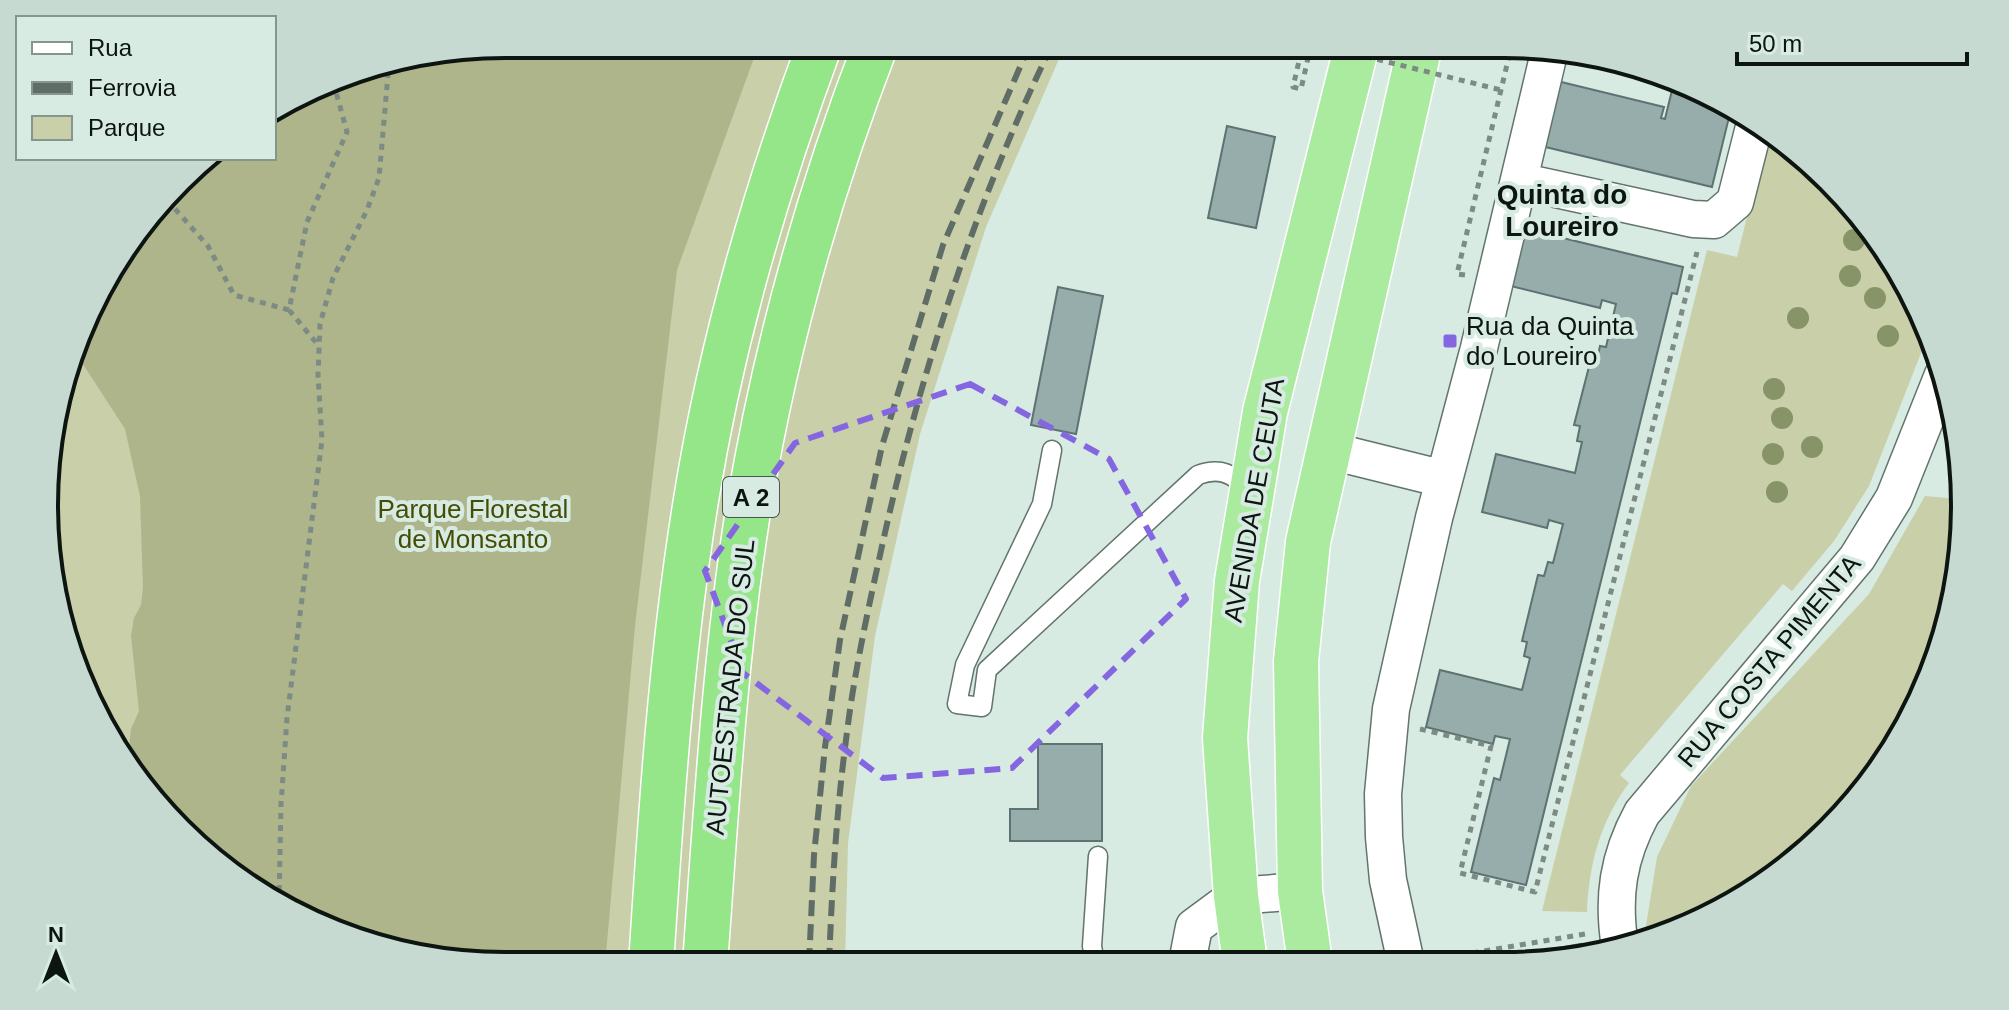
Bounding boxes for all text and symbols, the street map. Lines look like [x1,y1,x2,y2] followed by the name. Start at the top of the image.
[16,16,276,160] legend
[1737,16,1967,66] scale bar
[1749,30,1802,57] text: 50 m
[88,34,133,61] text: Rua
[88,74,177,101] text: Ferrovia
[88,114,165,141] text: Parque
[1497,179,1627,242] district label: Quinta do Loureiro
[1466,311,1634,371] place label: Rua da Quinta do Loureiro
[1441,332,1459,350] marker: Rua da Quinta do Loureiro
[1218,375,1290,624] street label: AVENIDA DE CEUTA
[723,477,779,517] road number: A 2
[378,494,568,554] park label: Parque Florestal de Monsanto
[700,538,760,836] street label: AUTOESTRADA DO SUL
[1671,548,1867,773] street label: RUA COSTA PIMENTA
[16,914,96,994] north arrow
[48,922,64,947] text: N

